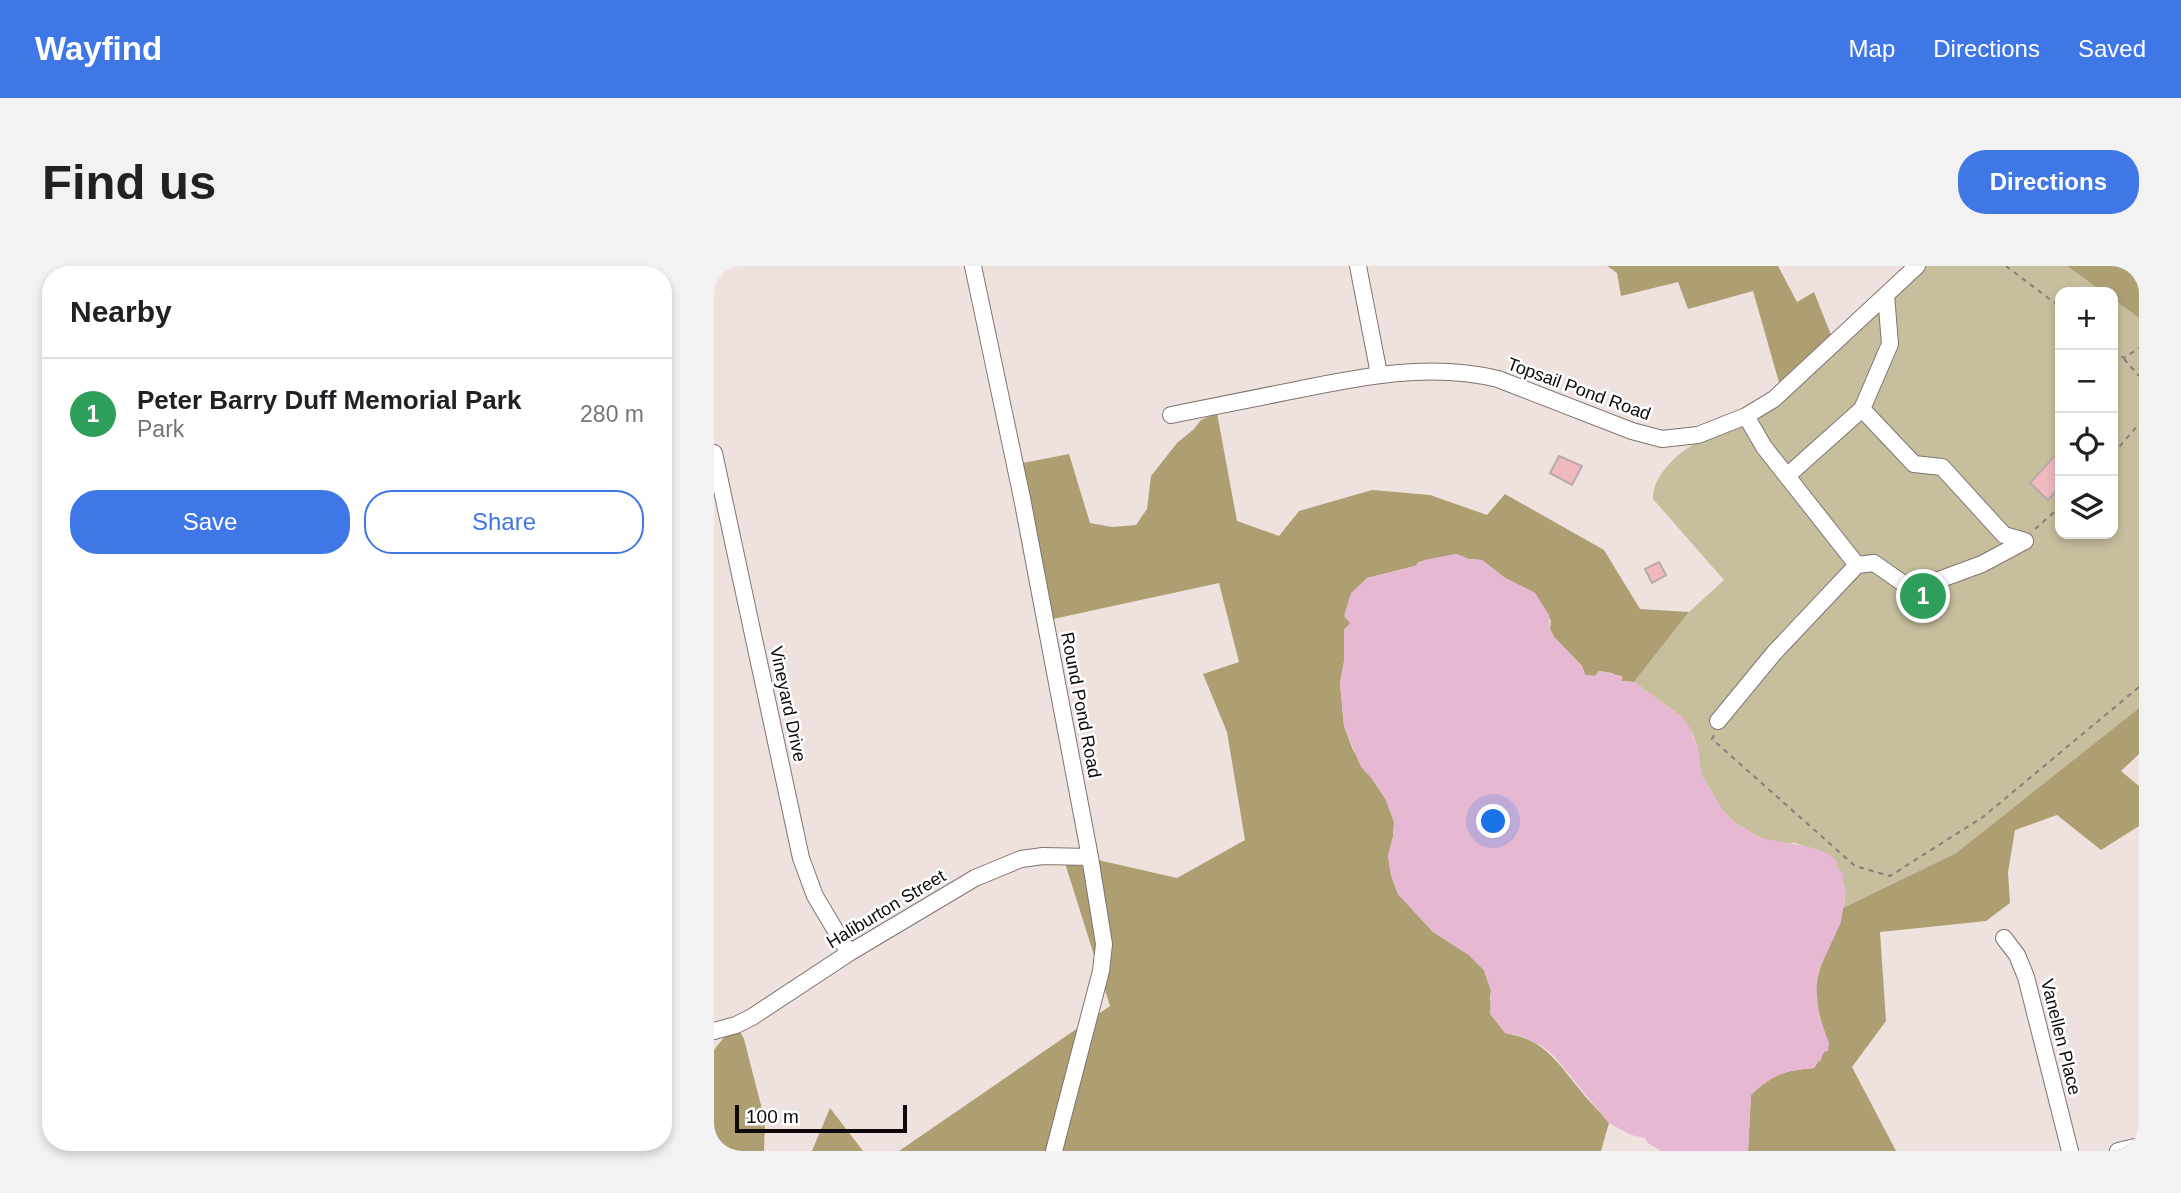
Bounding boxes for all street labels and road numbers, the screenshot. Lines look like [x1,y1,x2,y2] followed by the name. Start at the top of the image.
[1505,354,1653,424] street label: Topsail Pond Road
[1057,630,1105,780] street label: Round Pond Road
[766,644,810,764] street label: Vineyard Drive
[823,866,949,952] street label: Haliburton Street
[2037,977,2085,1097] street label: Vanellen Place

